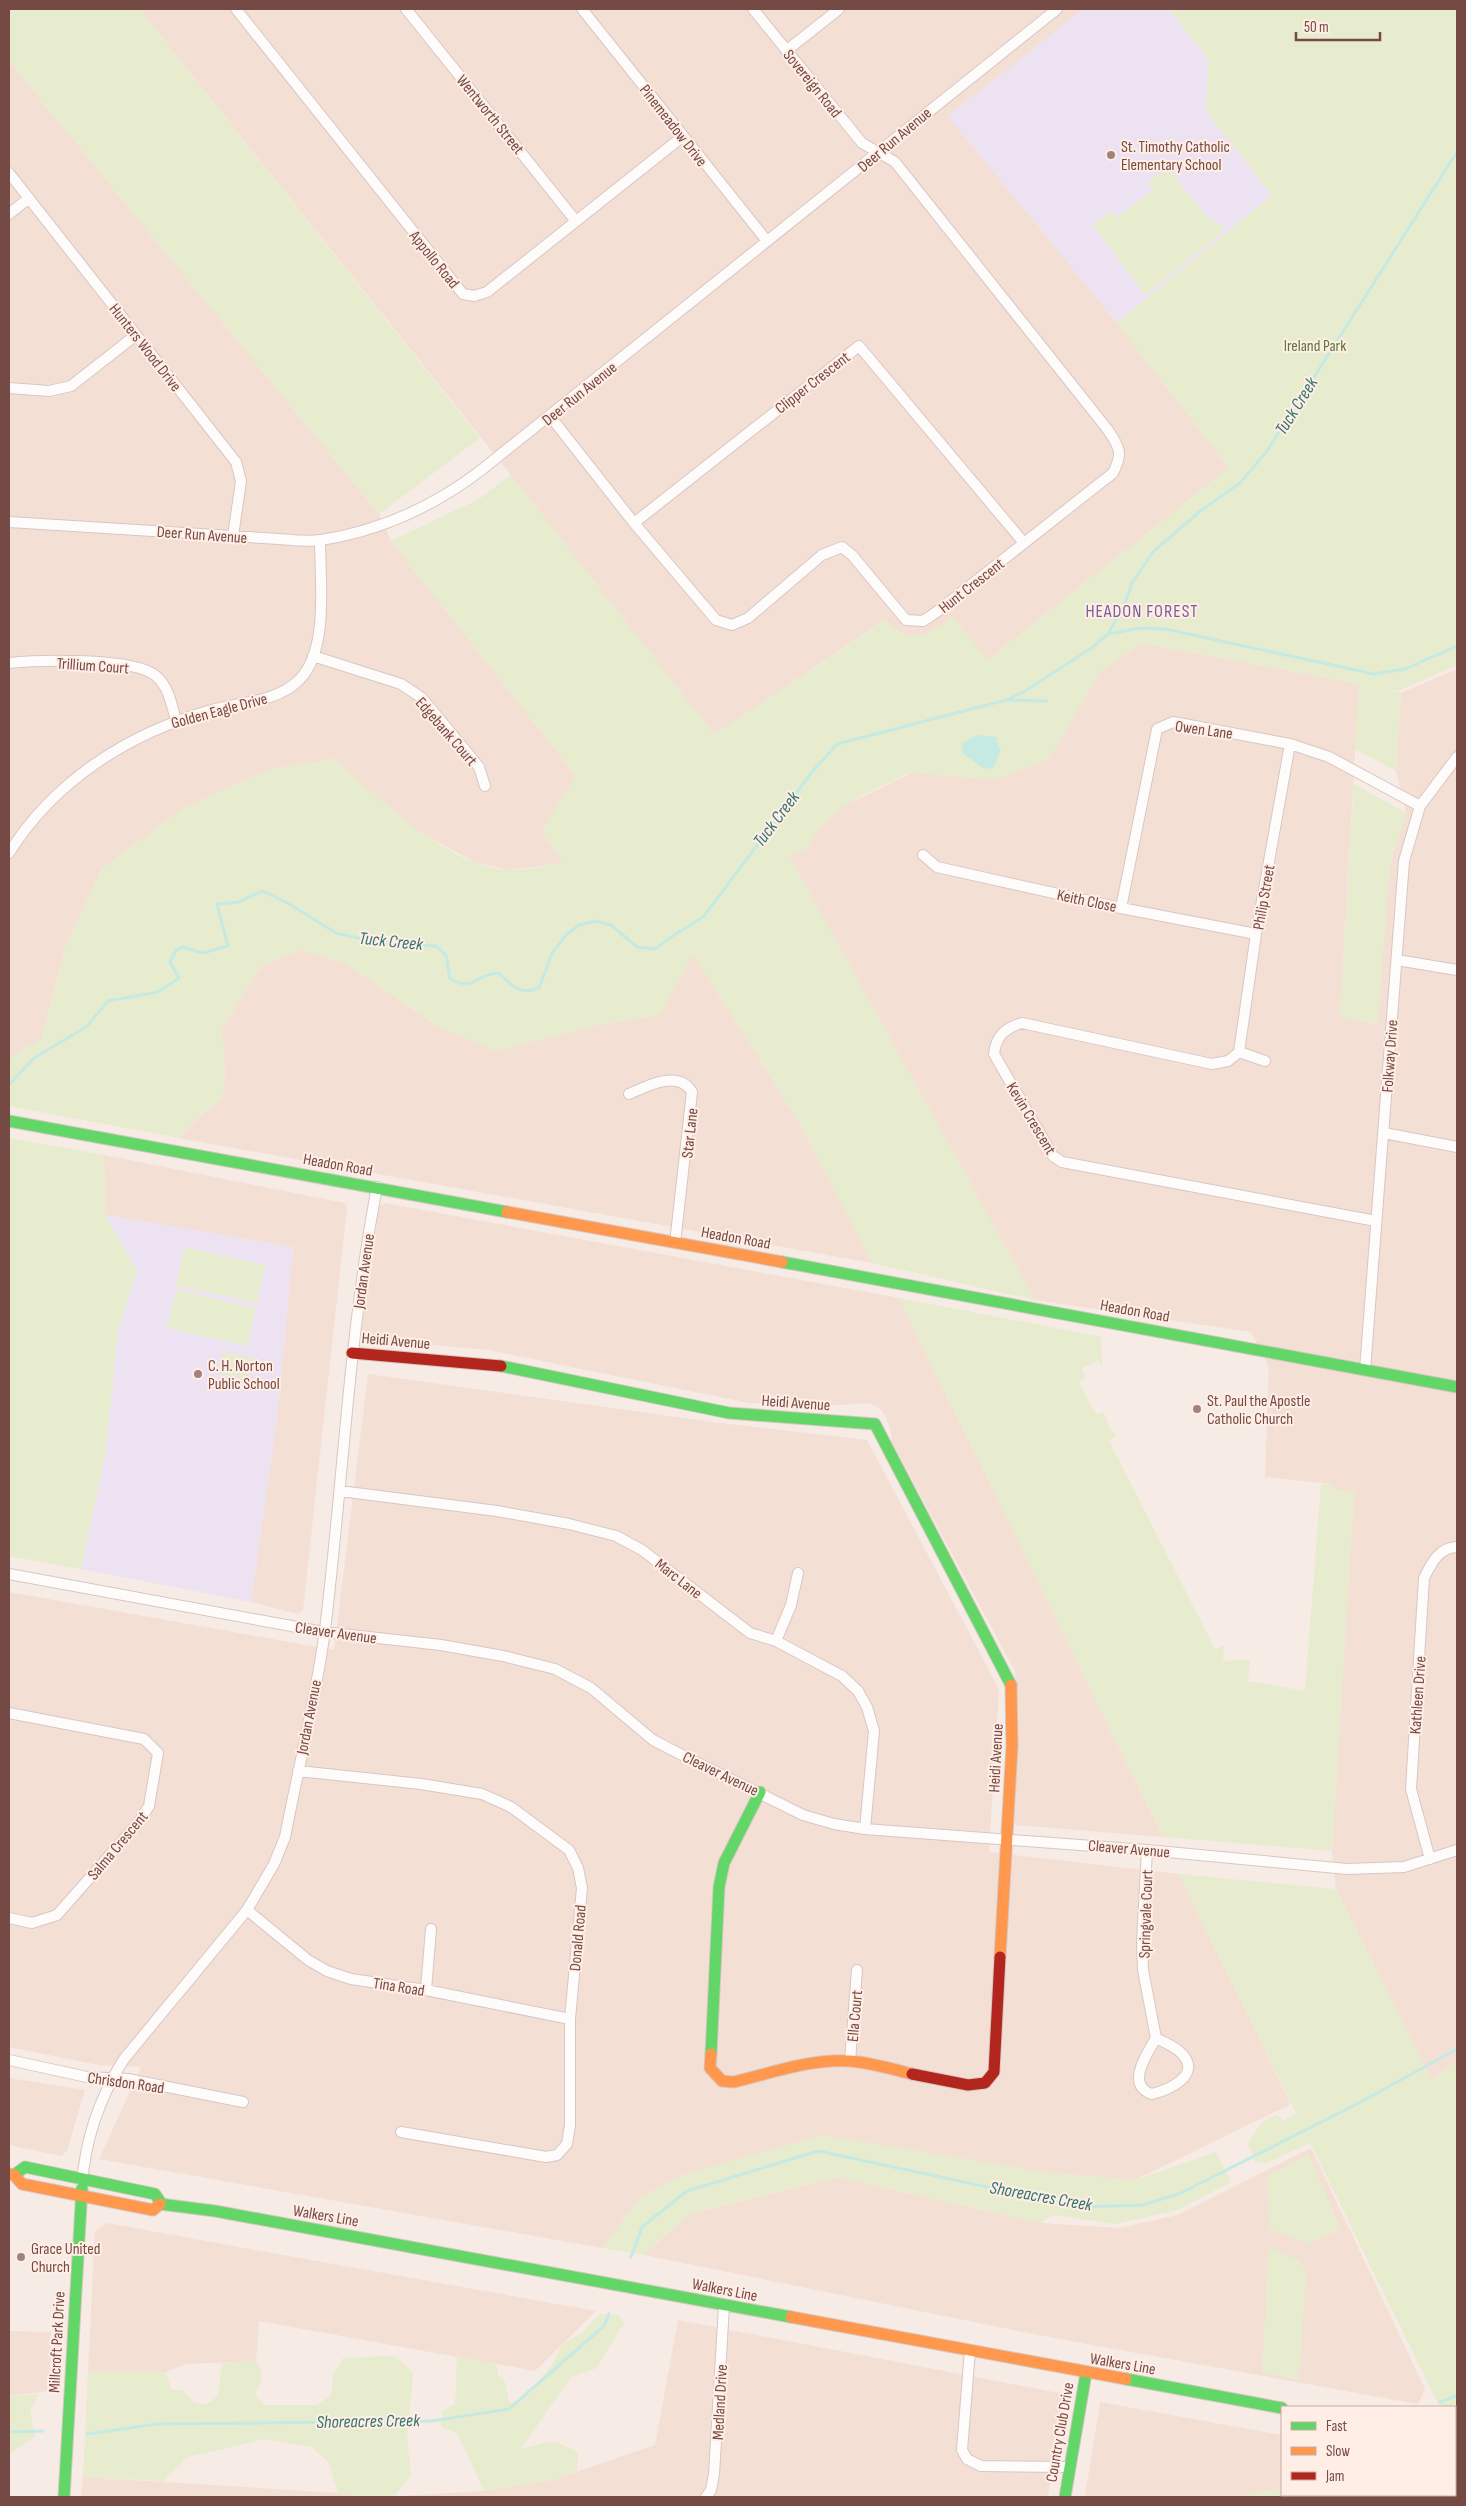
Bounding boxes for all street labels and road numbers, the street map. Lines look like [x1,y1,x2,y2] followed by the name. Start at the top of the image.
[779,46,845,122] street label: Sovereign Road
[452,71,528,159] street label: Wentworth Street
[635,81,711,171] street label: Pinemeadow Drive
[854,104,936,177] street label: Deer Run Avenue
[404,226,463,293] street label: Appollo Road
[105,300,185,396] street label: Hunters Wood Drive
[772,348,854,418] street label: Clipper Crescent
[539,358,621,430] street label: Deer Run Avenue
[156,523,248,548] street label: Deer Run Avenue
[935,555,1009,618] street label: Hunt Crescent
[56,654,130,679] street label: Trillium Court
[169,689,270,733] street label: Golden Eagle Drive
[411,694,481,770] street label: Edgebank Court
[1174,717,1234,744] street label: Owen Lane
[1249,863,1280,931] street label: Philip Street
[1055,886,1118,917] street label: Keith Close
[1378,1019,1403,1093] street label: Folkway Drive
[1002,1079,1060,1158] street label: Kevin Crescent
[678,1107,703,1159] street label: Star Lane
[302,1150,374,1181] street label: Headon Road
[700,1223,772,1254] street label: Headon Road
[350,1232,379,1311] street label: Jordan Avenue
[1099,1296,1171,1327] street label: Headon Road
[361,1329,431,1354] street label: Heidi Avenue
[761,1392,831,1415] street label: Heidi Avenue
[651,1555,705,1603] street label: Marc Lane
[294,1618,378,1649] street label: Cleaver Avenue
[1406,1655,1431,1735] street label: Kathleen Drive
[293,1678,326,1757] street label: Jordan Avenue
[985,1723,1008,1793] street label: Heidi Avenue
[679,1748,761,1801] street label: Cleaver Avenue
[84,1808,152,1884] street label: Salma Crescent
[1087,1836,1171,1863] street label: Cleaver Avenue
[1135,1869,1158,1959] street label: Springvale Court
[566,1904,591,1972] street label: Donald Road
[372,1974,426,2001] street label: Tina Road
[844,1989,867,2043] street label: Ella Court
[86,2069,165,2098] street label: Chrisdon Road
[291,2201,360,2232] street label: Walkers Line
[690,2275,759,2306] street label: Walkers Line
[45,2291,70,2393] street label: Millcroft Park Drive
[1088,2349,1157,2380] street label: Walkers Line
[709,2364,732,2440] street label: Medland Drive
[1042,2381,1079,2484] street label: Country Club Drive

